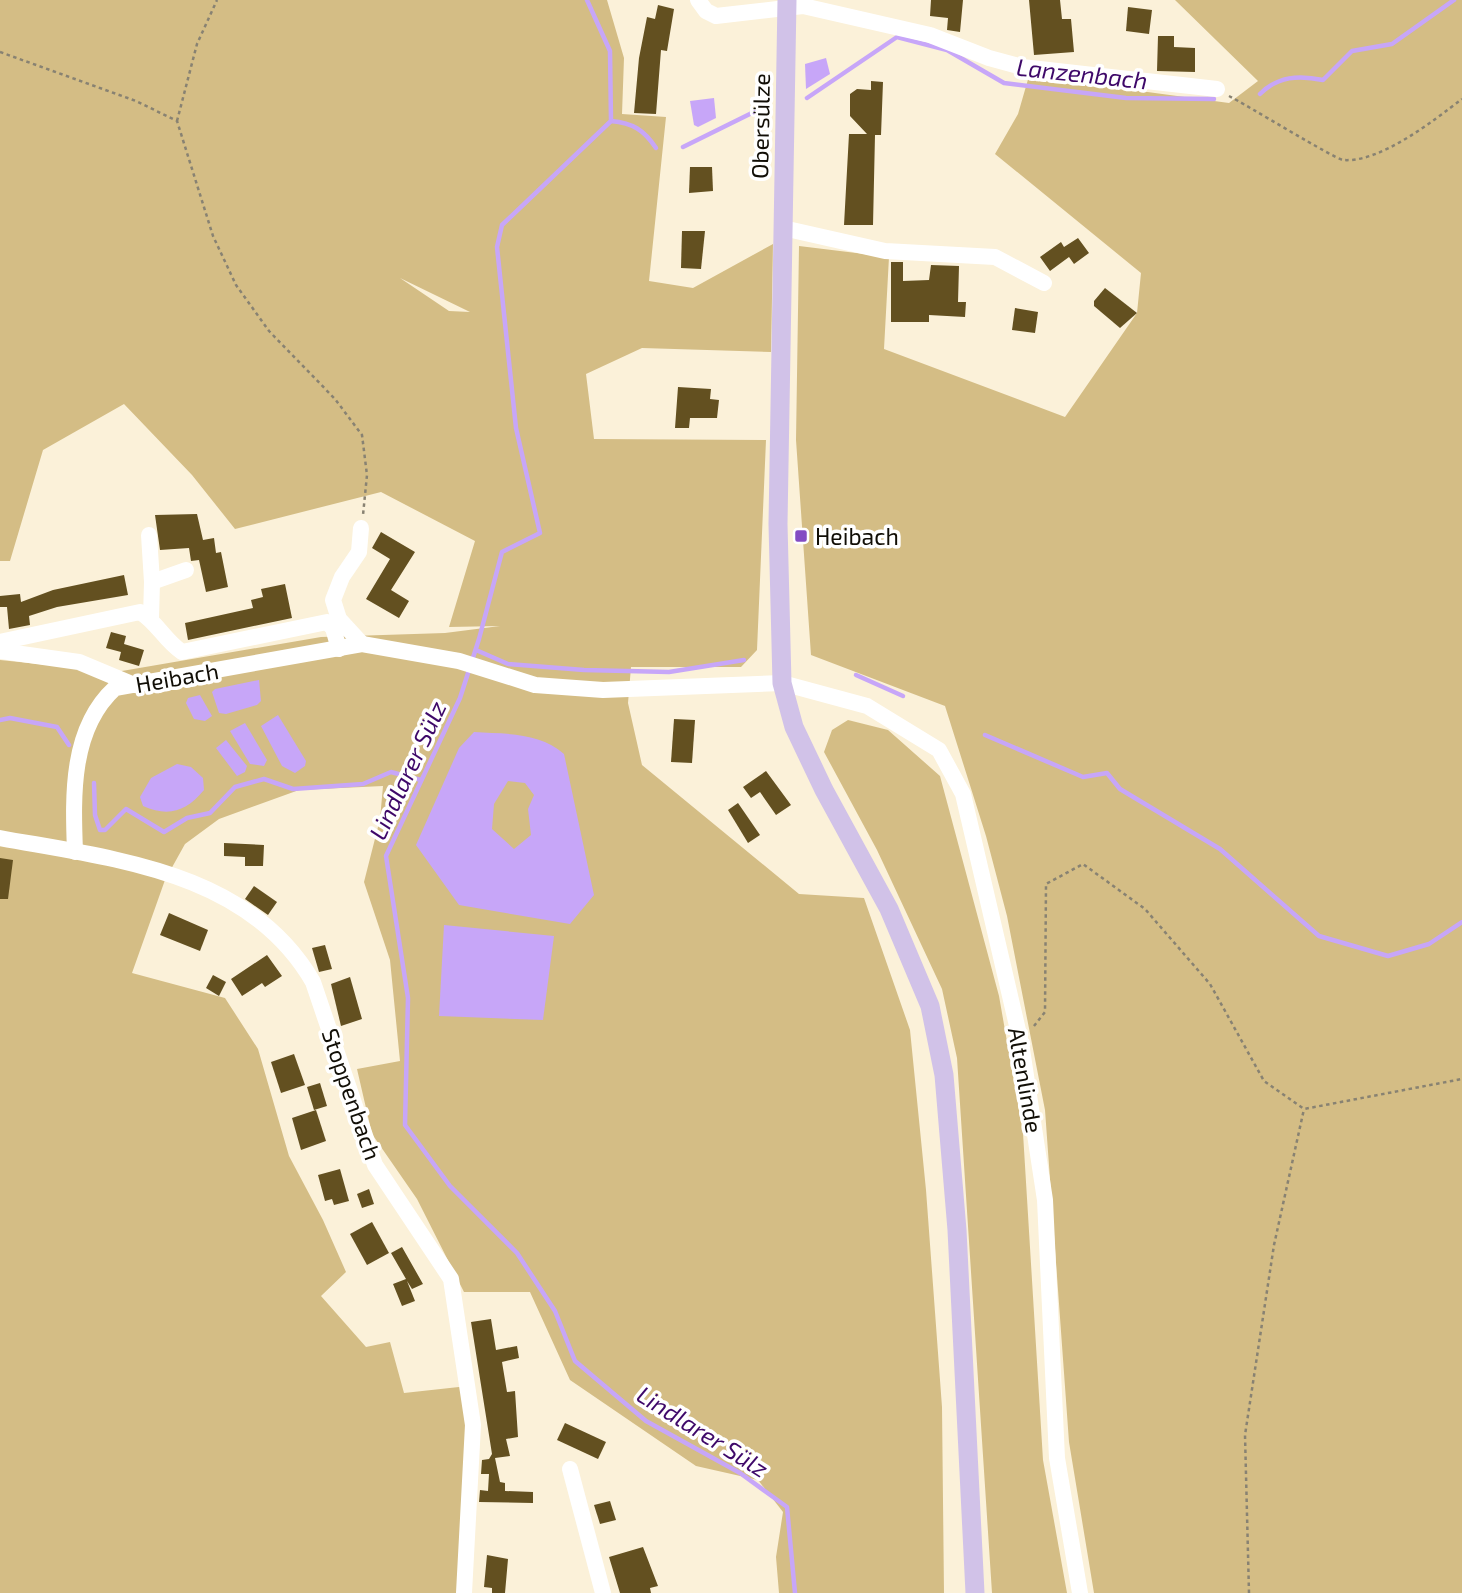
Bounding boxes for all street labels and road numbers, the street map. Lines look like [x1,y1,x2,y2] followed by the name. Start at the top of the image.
[745,73,775,179] street label: Obersülze
[133,656,221,698] street label: Heibach
[316,1025,388,1163] street label: Stoppenbach
[1003,1025,1049,1135] street label: Altenlinde

